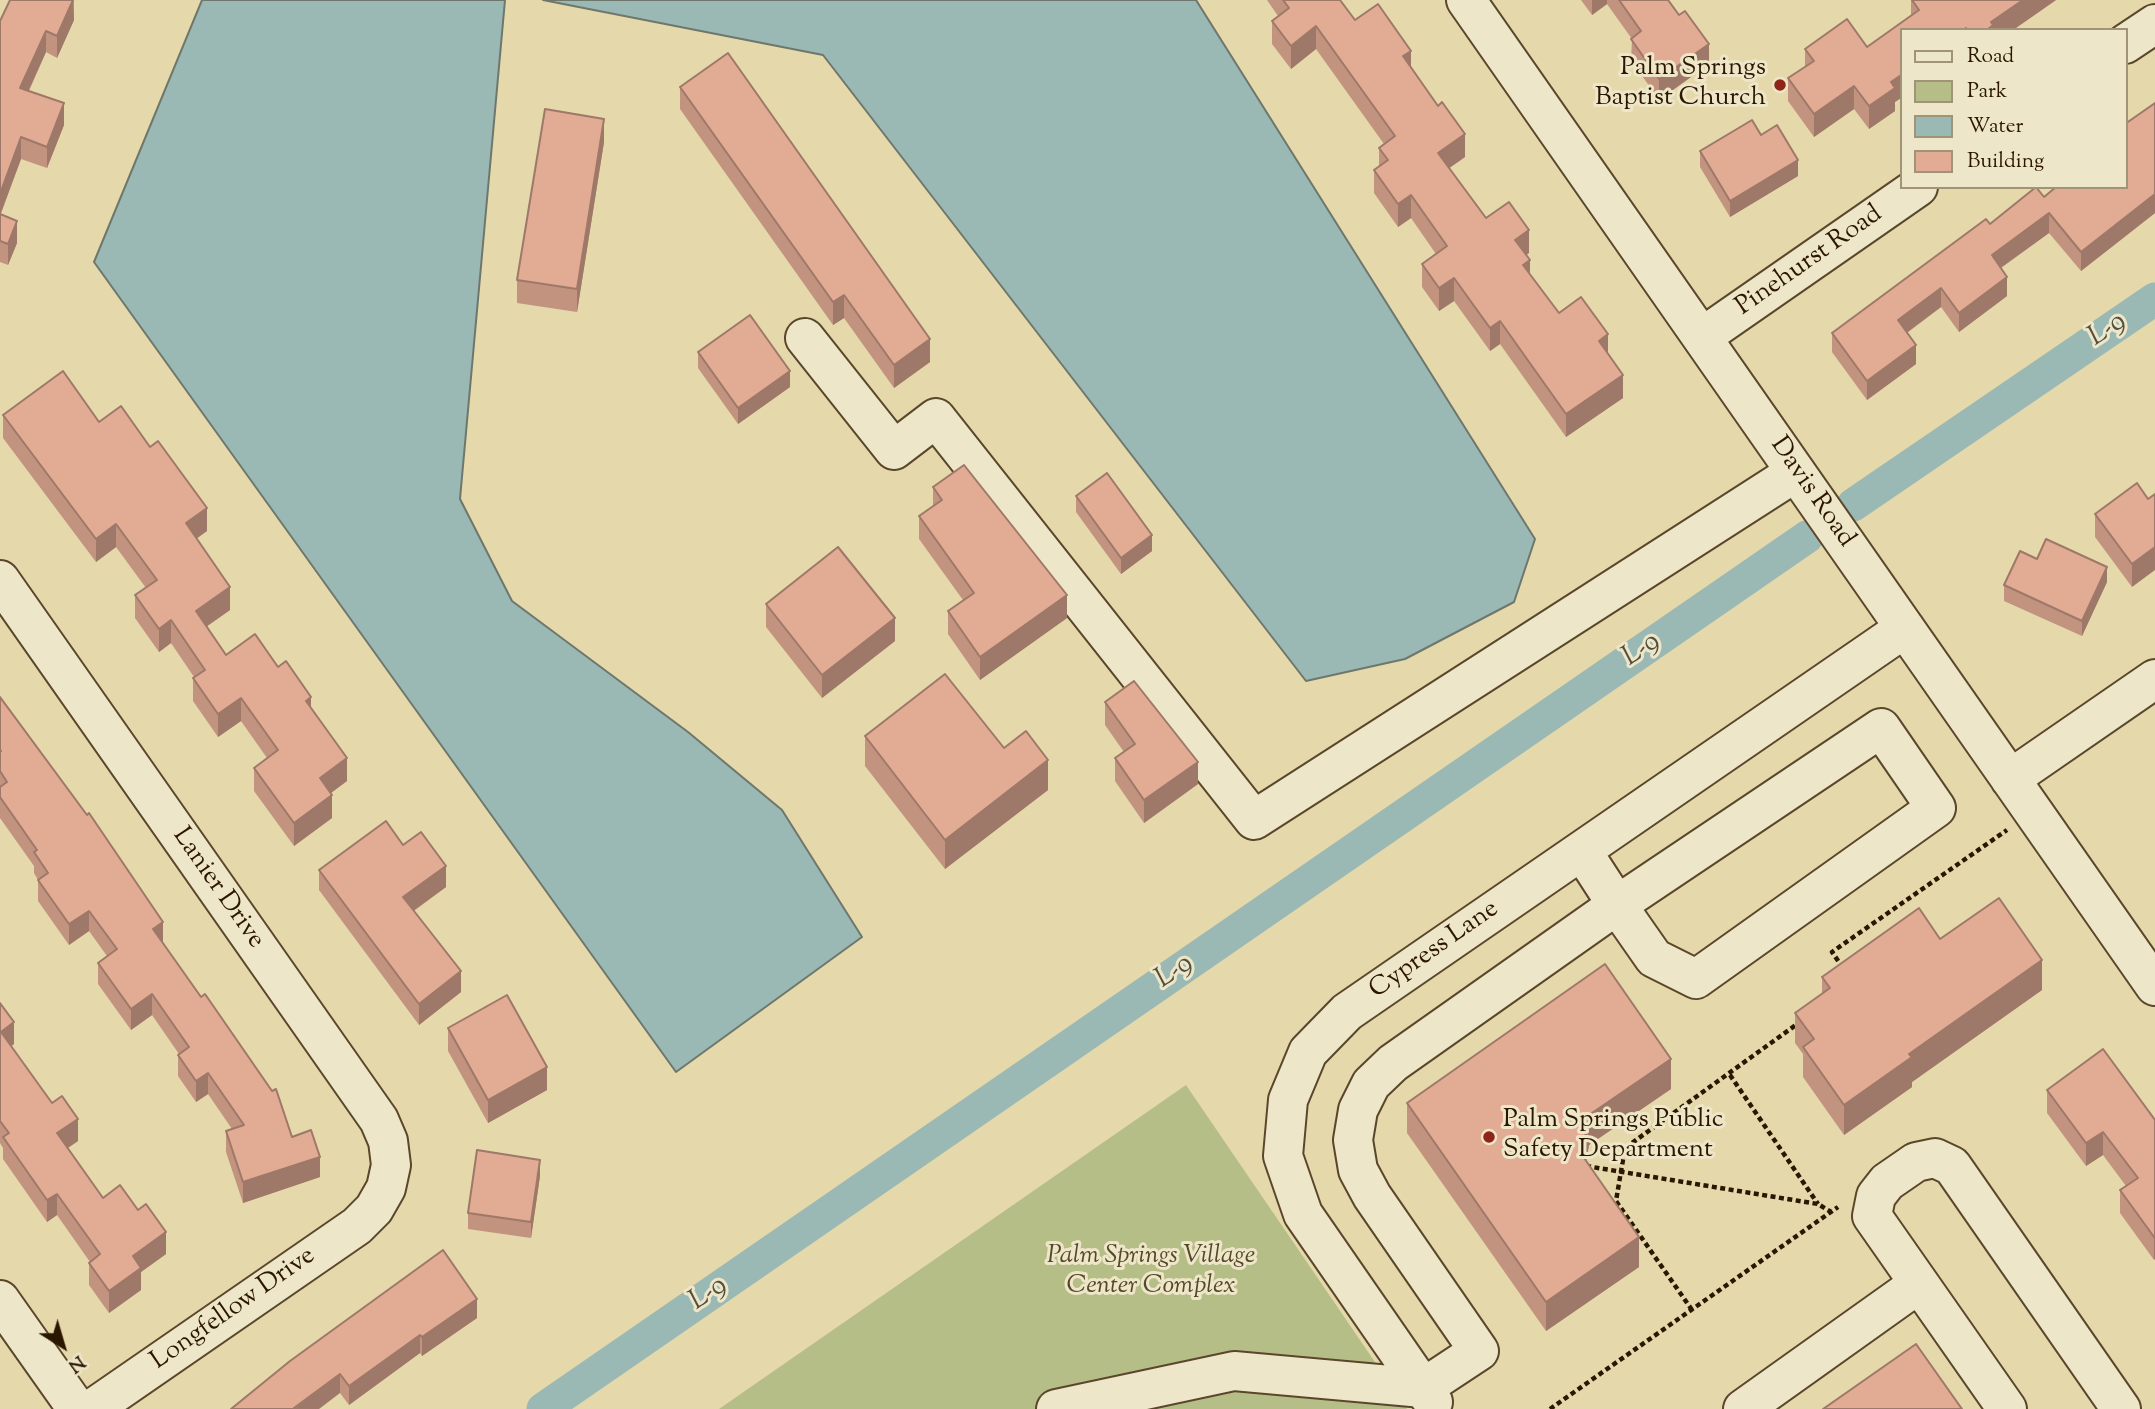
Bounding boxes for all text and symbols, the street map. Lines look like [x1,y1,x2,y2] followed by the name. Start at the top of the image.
[1899,28,2127,189] legend
[1967,42,2014,72] text: Road
[1595,54,1766,116] place label: Palm Springs Baptist Church
[1772,77,1788,93] marker: Palm Springs Baptist Church
[1967,77,2007,107] text: Park
[1967,112,2023,142] text: Water
[1967,147,2044,177] text: Building
[1731,200,1889,324] street label: Pinehurst Road
[2083,306,2133,356] water label: L-9
[1762,432,1860,554] street label: Davis Road
[1617,626,1667,676] water label: L-9
[164,823,270,955] street label: Lanier Drive
[1364,895,1506,1007] street label: Cypress Lane
[1150,948,1200,998] water label: L-9
[1503,1106,1724,1168] place label: Palm Springs Public Safety Department
[1481,1129,1497,1145] marker: Palm Springs Public Safety Department
[146,1242,322,1378] street label: Longfellow Drive
[1047,1242,1255,1304] park label: Palm Springs Village Center Complex
[684,1270,734,1320] water label: L-9
[28,1311,98,1381] north arrow
[62,1348,90,1379] text: N

